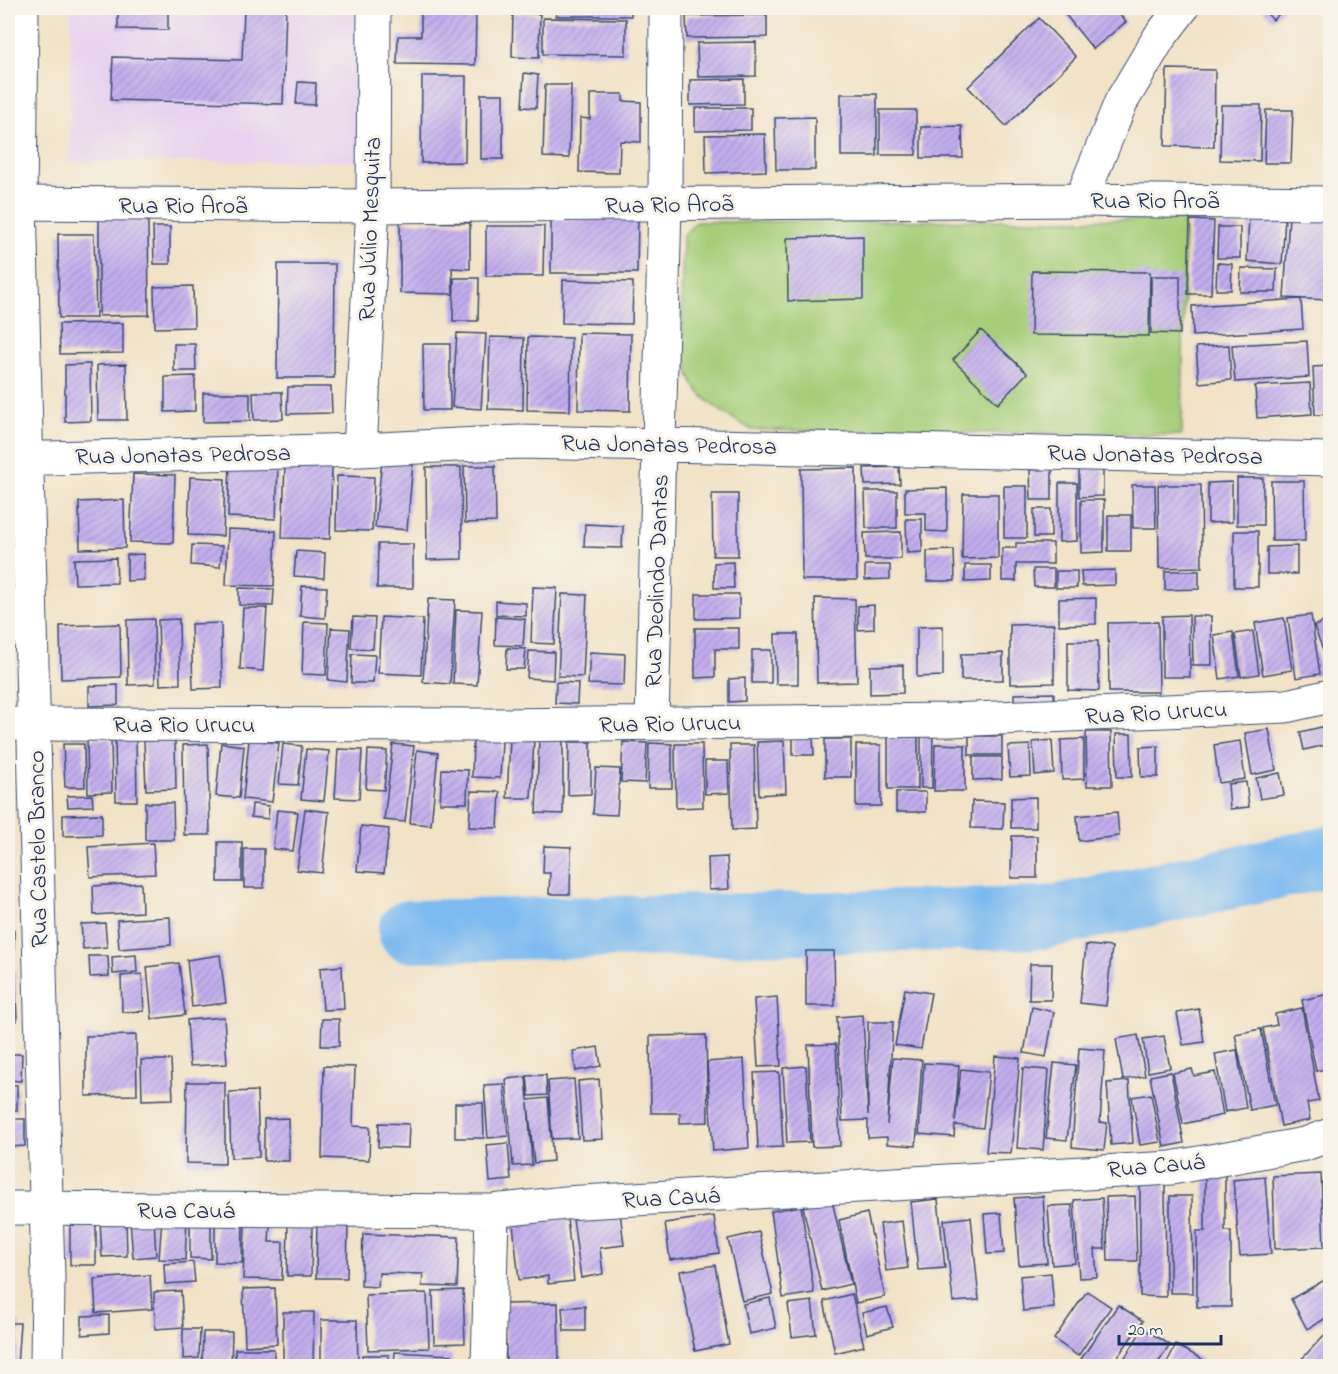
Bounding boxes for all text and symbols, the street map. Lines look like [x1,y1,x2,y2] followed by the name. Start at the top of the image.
[351,136,392,322] street label: Rua Júlio Mesquita
[1091,185,1219,220] street label: Rua Rio Aroã
[604,188,734,225] street label: Rua Rio Aroã
[119,190,247,225] street label: Rua Rio Aroã
[561,427,777,466] street label: Rua Jonatas Pedrosa
[75,437,291,476] street label: Rua Jonatas Pedrosa
[1047,437,1263,476] street label: Rua Jonatas Pedrosa
[637,474,680,689] street label: Rua Deolindo Dantas
[1084,693,1228,736] street label: Rua Rio Urucu
[598,707,742,744] street label: Rua Rio Urucu
[113,709,255,744] street label: Rua Rio Urucu
[20,750,59,948] street label: Rua Castelo Branco
[1106,1146,1206,1189] street label: Rua Cauá
[621,1179,721,1220] street label: Rua Cauá
[137,1195,235,1230] street label: Rua Cauá
[1119,1308,1221,1346] scale bar
[1128,1318,1163,1344] text: 20 m

